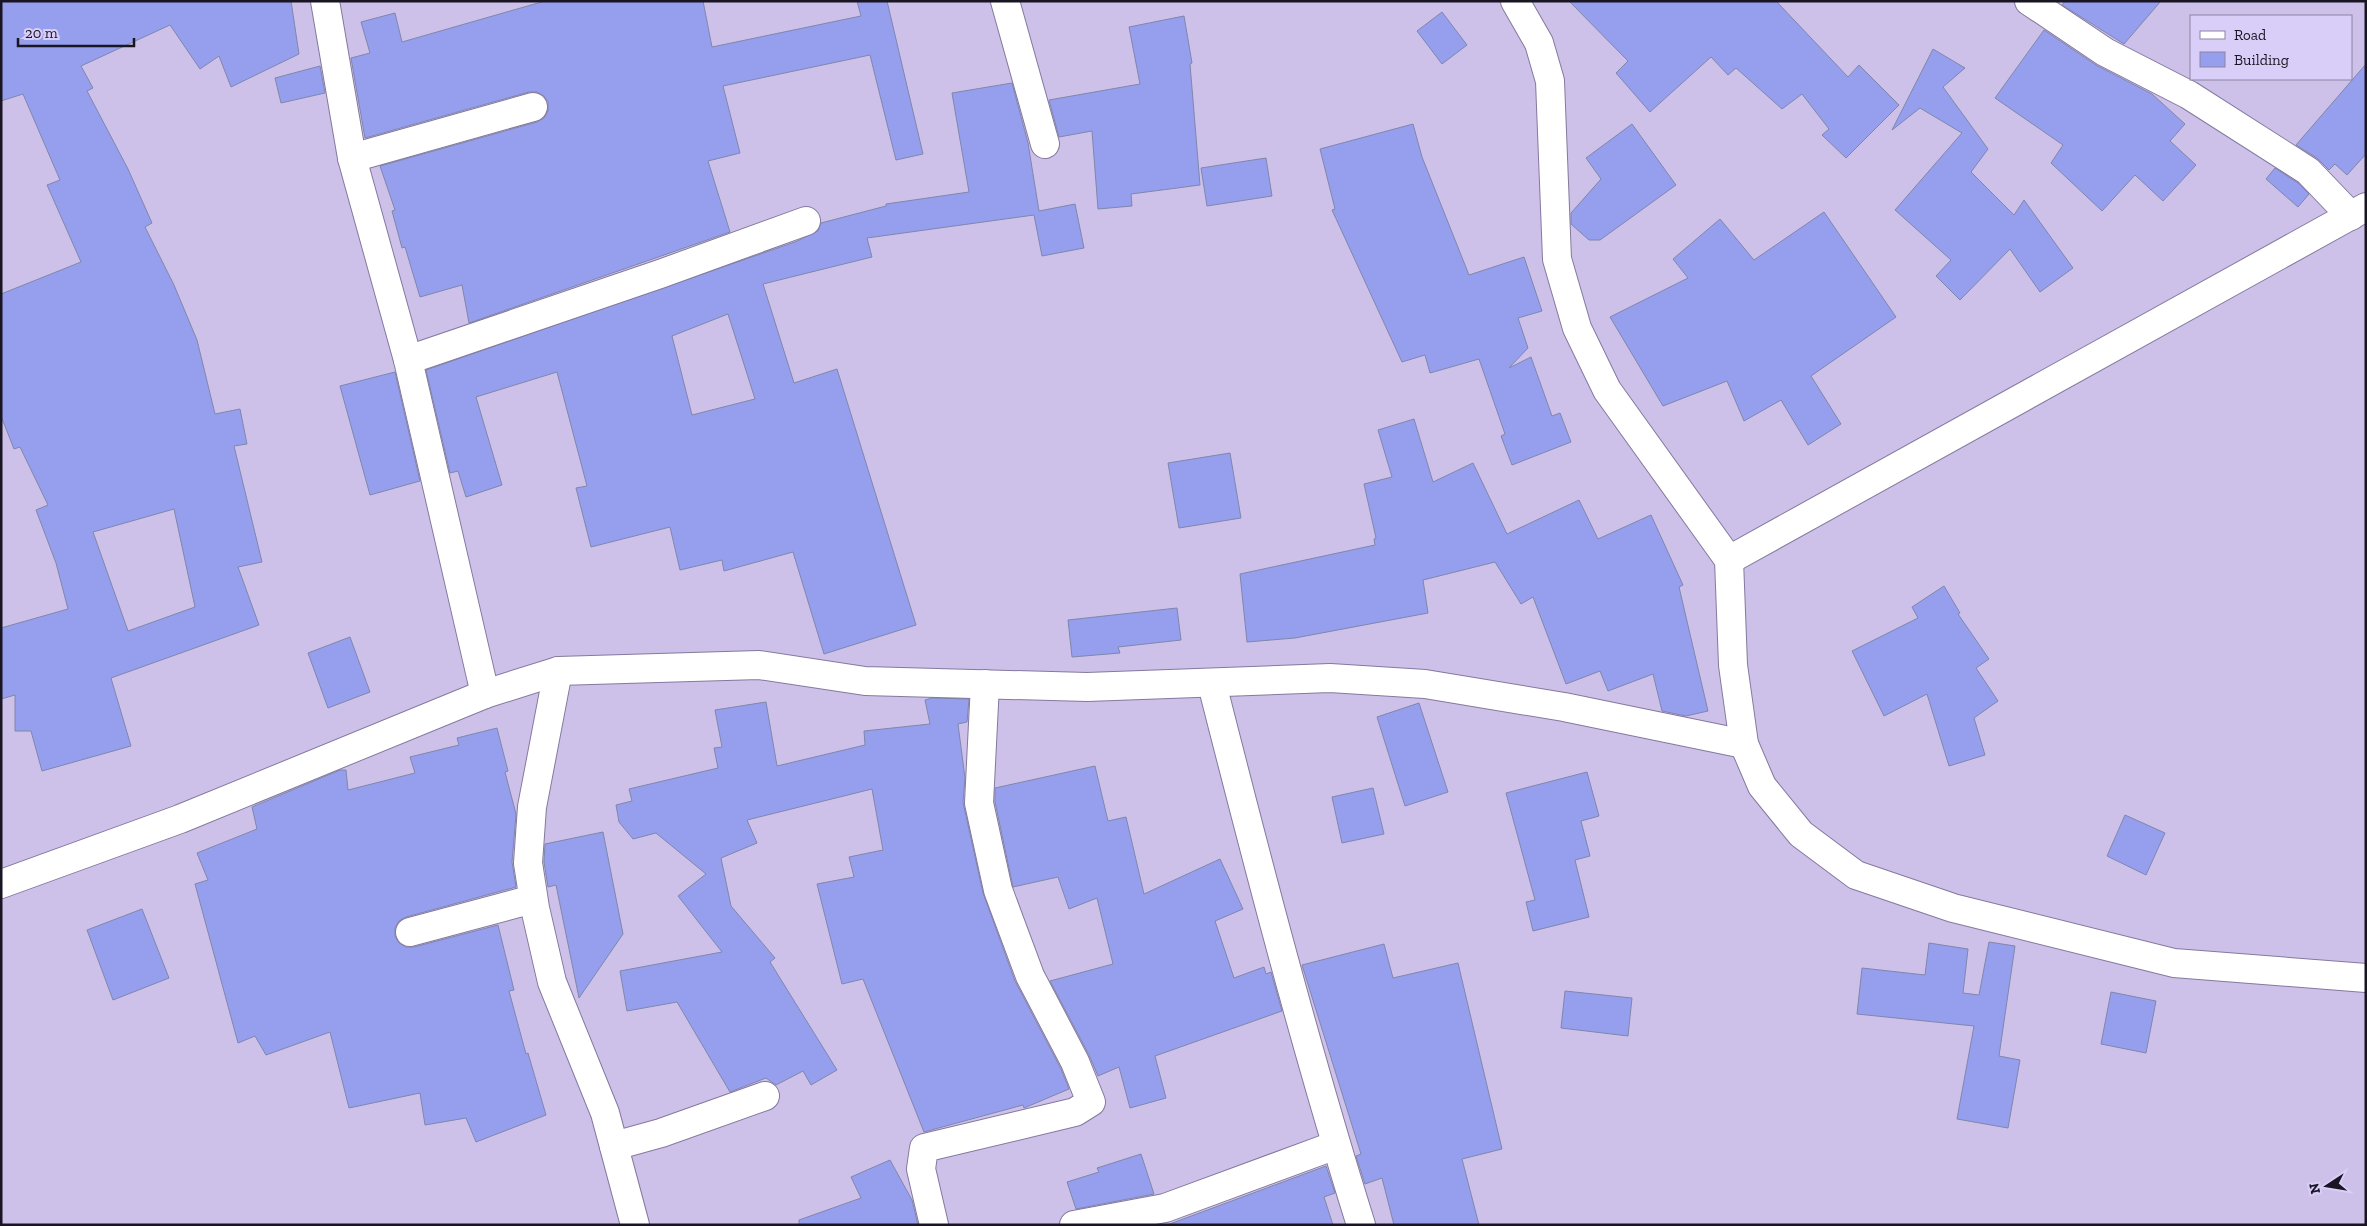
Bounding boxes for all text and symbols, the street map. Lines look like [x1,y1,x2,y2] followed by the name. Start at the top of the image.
[18,15,134,47] scale bar
[2190,15,2352,80] legend
[25,24,58,42] text: 20 m
[2234,26,2267,44] text: Road
[2234,51,2289,69] text: Building
[2302,1161,2352,1211] north arrow
[2305,1181,2324,1196] text: N

